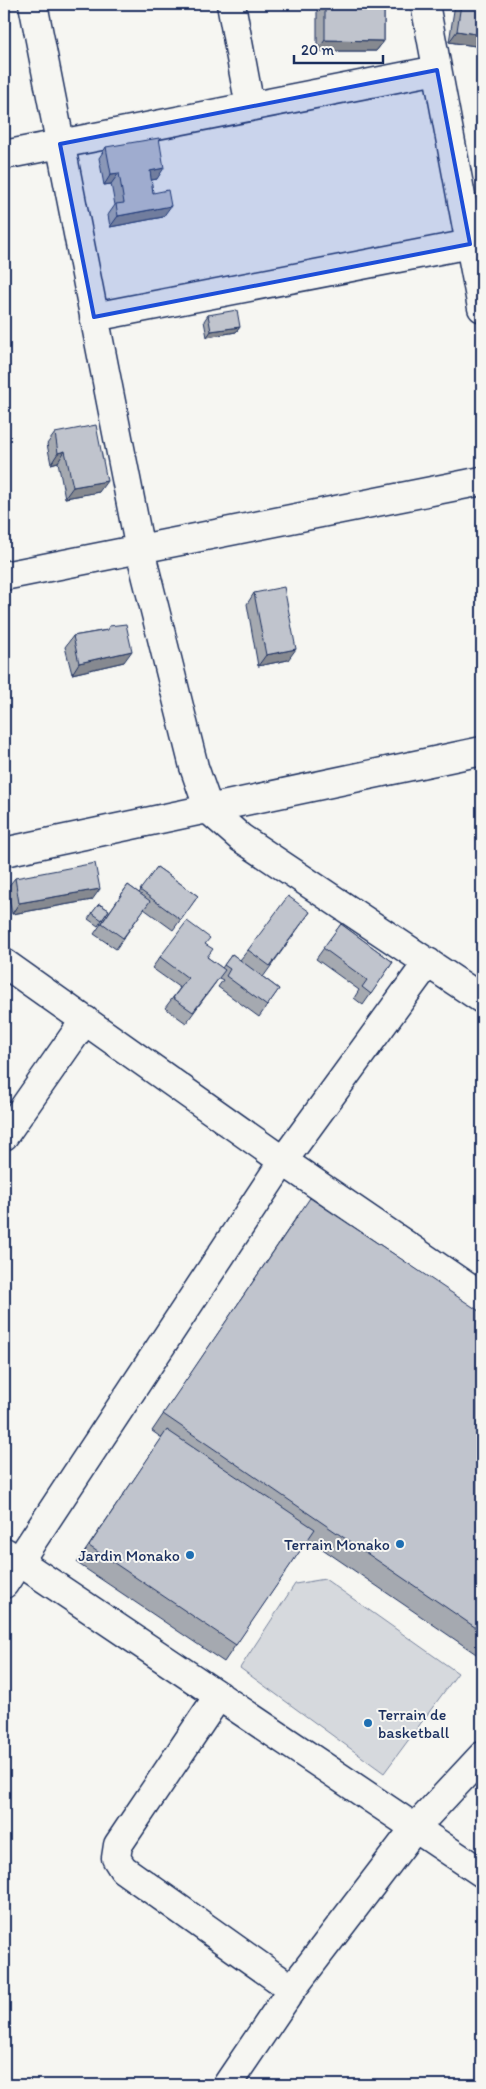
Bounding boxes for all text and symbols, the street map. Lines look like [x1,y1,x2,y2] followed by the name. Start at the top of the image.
[294,32,382,64] scale bar
[301,41,335,59] text: 20 m
[284,1535,390,1554] place label: Terrain Monako
[394,1538,406,1550] marker: Terrain Monako
[78,1546,180,1565] place label: Jardin Monako
[184,1549,196,1561] marker: Jardin Monako
[378,1705,450,1742] place label: Terrain de basketball
[362,1717,374,1729] marker: Terrain de basketball

